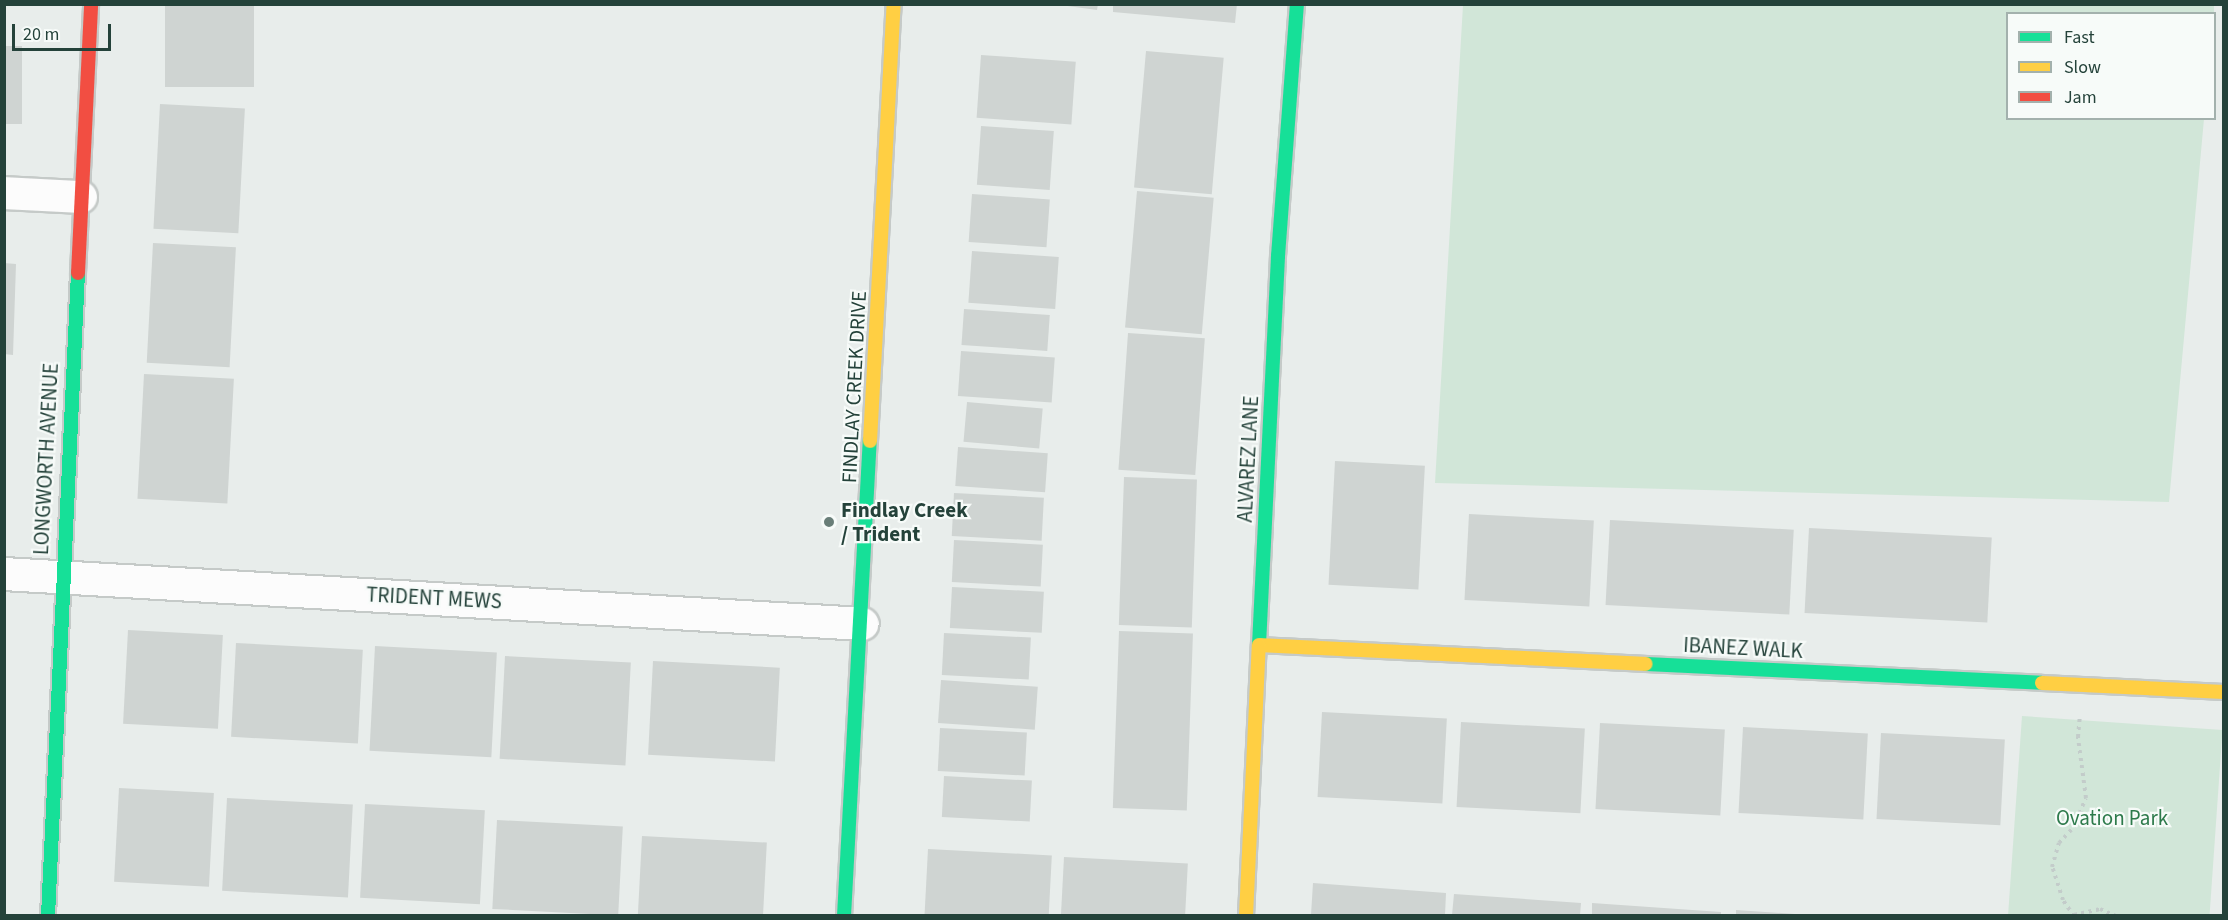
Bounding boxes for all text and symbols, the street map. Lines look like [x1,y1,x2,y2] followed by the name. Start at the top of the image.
[15,12,114,50] scale bar
[2006,12,2216,120] legend
[23,22,59,47] text: 20 m
[2064,25,2095,50] text: Fast
[2064,55,2101,80] text: Slow
[2064,85,2097,110] text: Jam
[836,290,872,484] street label: FINDLAY CREEK DRIVE
[28,362,64,556] street label: LONGWORTH AVENUE
[1232,395,1264,523] street label: ALVAREZ LANE
[841,497,968,547] place label: Findlay Creek / Trident
[822,515,836,529] marker: Findlay Creek / Trident
[366,582,502,614] street label: TRIDENT MEWS
[1683,632,1803,664] street label: IBANEZ WALK
[2056,805,2168,831] park label: Ovation Park

